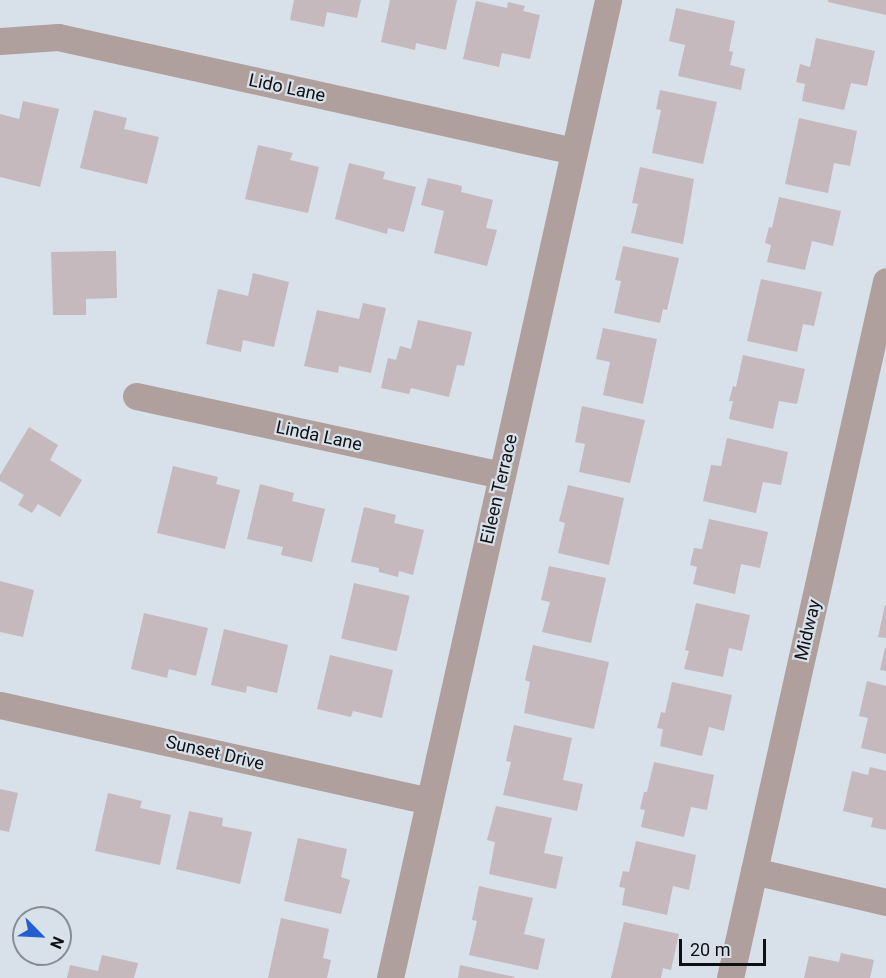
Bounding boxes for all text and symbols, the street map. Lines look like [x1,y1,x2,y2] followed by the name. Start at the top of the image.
[247,69,327,107] street label: Lido Lane
[274,416,364,456] street label: Linda Lane
[476,432,522,546] street label: Eileen Terrace
[791,597,825,663] street label: Midway
[164,731,266,775] street label: Sunset Drive
[12,906,72,966] north arrow
[682,927,769,965] scale bar
[46,934,68,952] text: N
[690,939,730,960] text: 20 m

